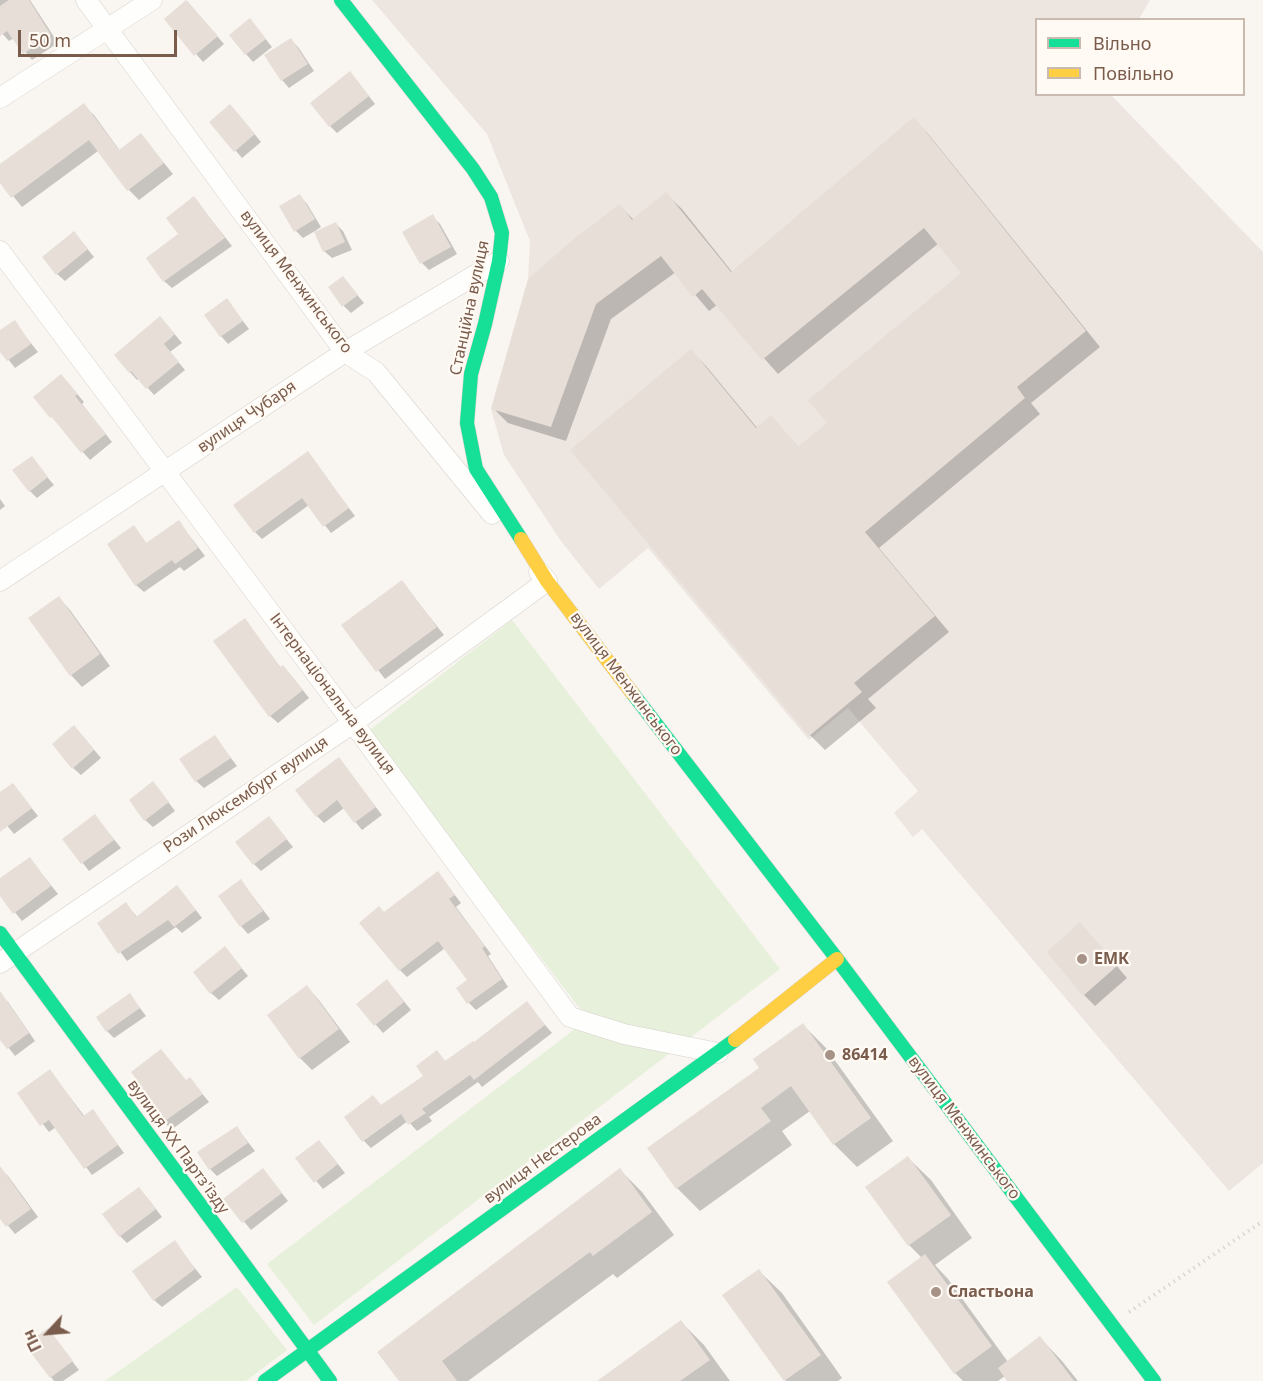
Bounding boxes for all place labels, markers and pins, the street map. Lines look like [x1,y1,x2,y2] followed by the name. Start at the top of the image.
[1094,949,1129,969] place label: ЕМК
[1075,952,1089,966] marker: ЕМК
[842,1045,888,1065] place label: 86414
[823,1048,837,1062] marker: 86414
[948,1282,1034,1302] place label: Сластьона
[929,1285,943,1299] marker: Сластьона

